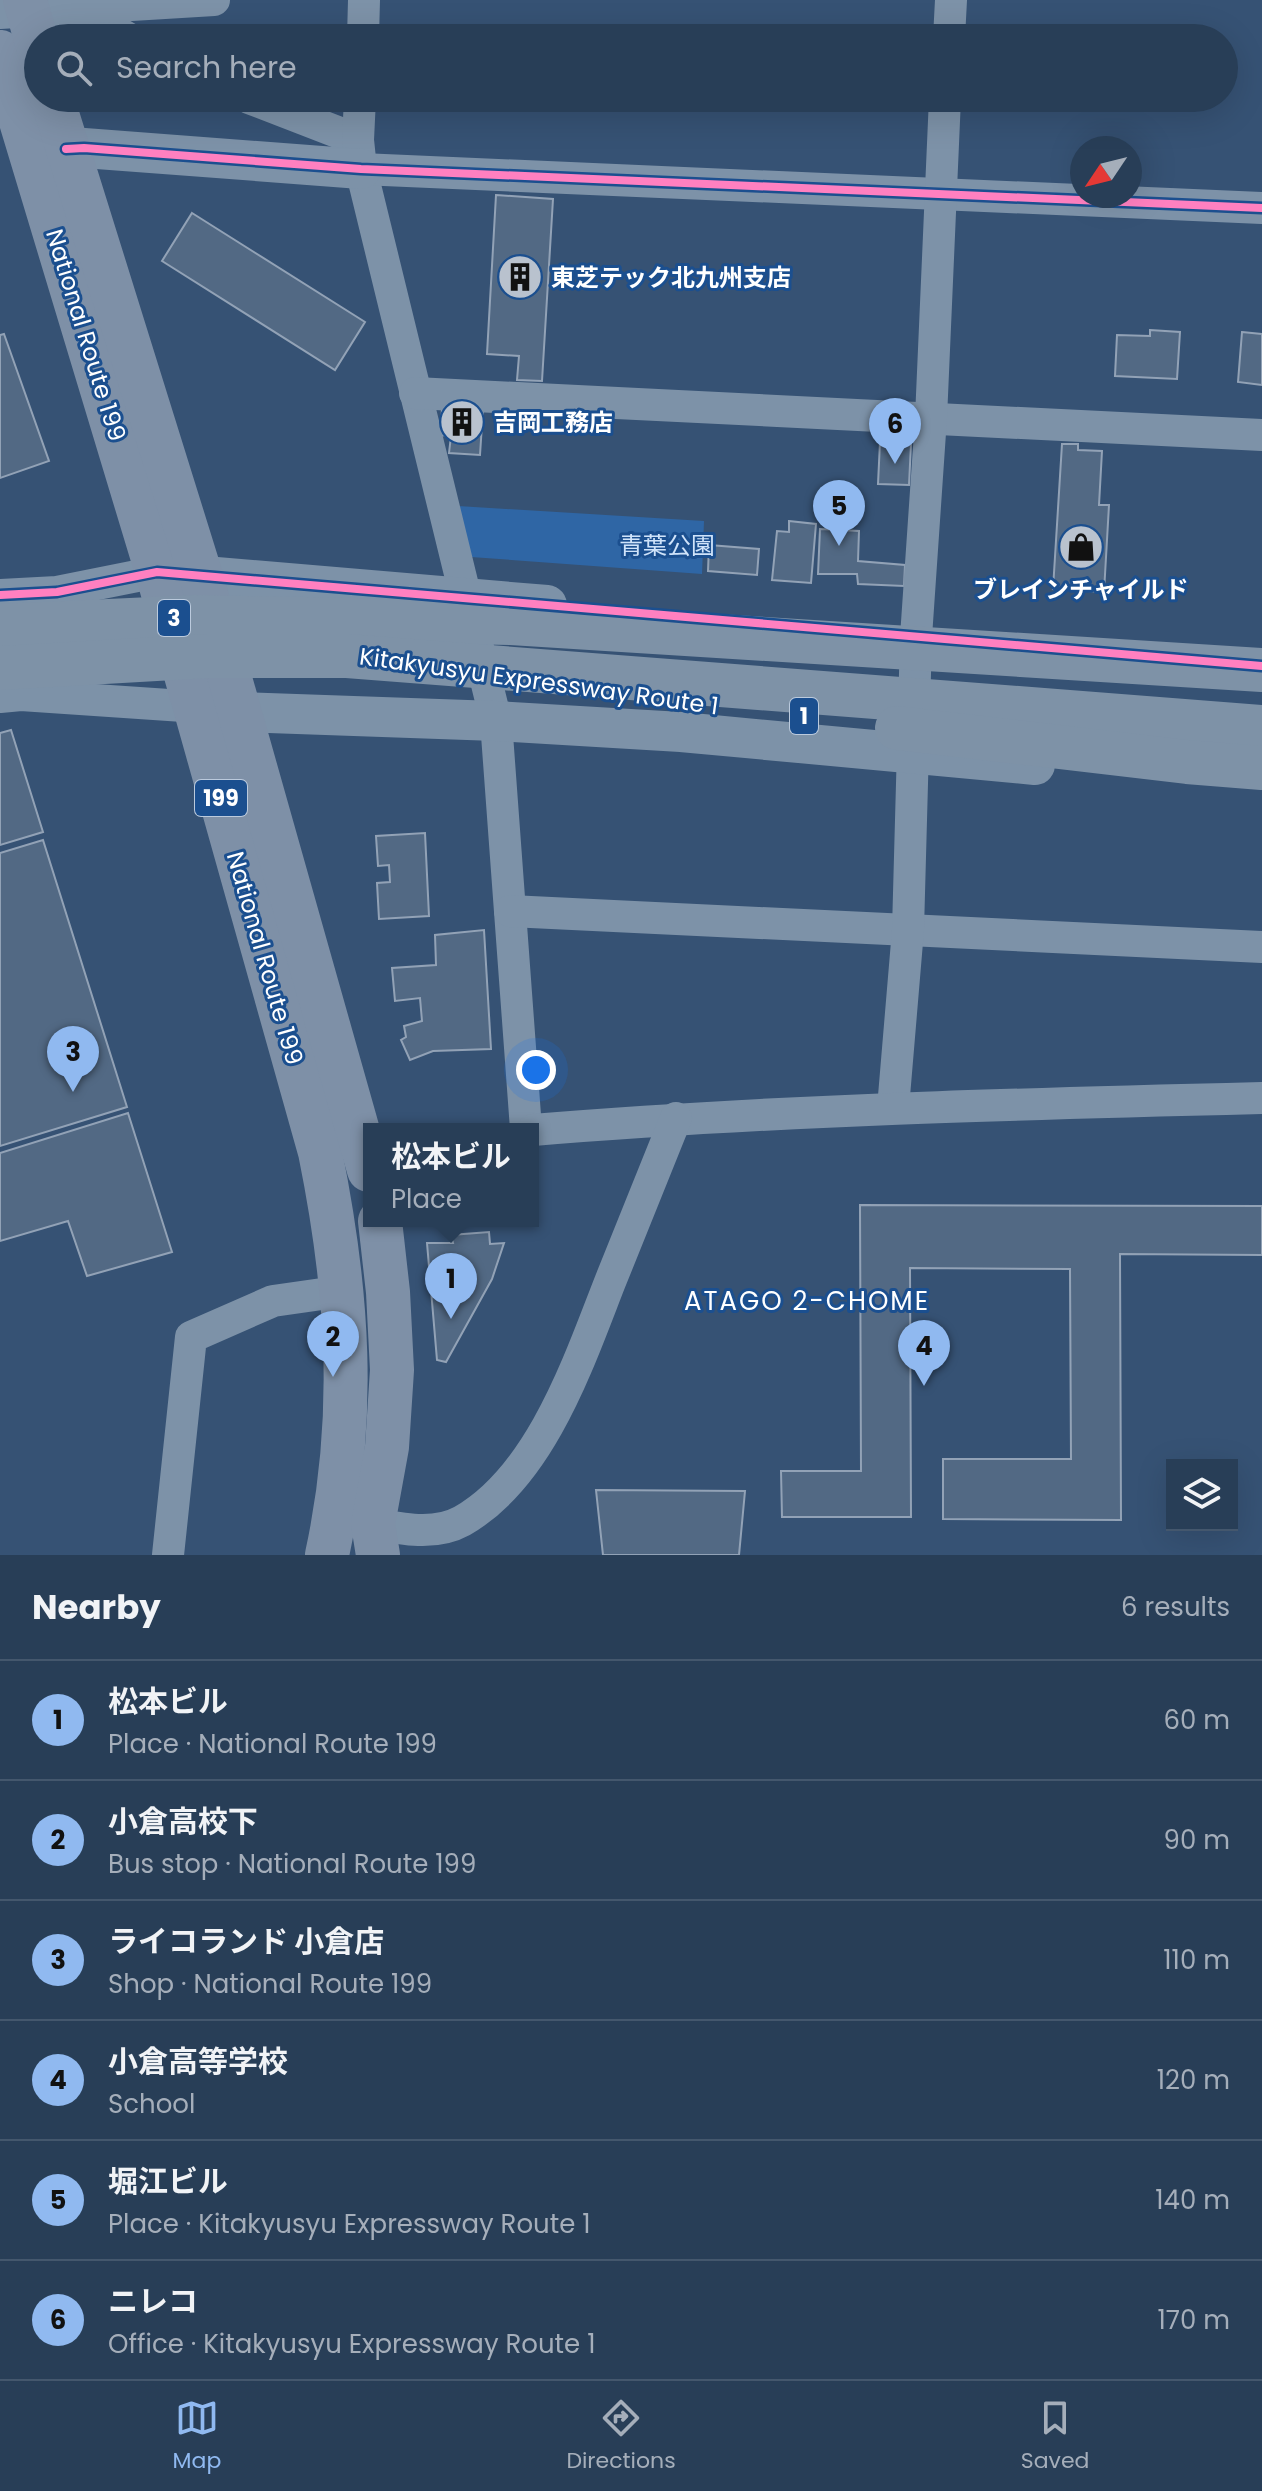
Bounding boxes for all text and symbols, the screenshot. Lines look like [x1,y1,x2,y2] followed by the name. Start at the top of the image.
[24,24,1238,112] search box
[52,46,96,90] icon: search
[116,46,297,89] text: Search here
[1070,136,1142,208] north arrow
[38,225,134,445] street label: National Route 199
[496,253,544,301] building icon: 東芝テック北九州支店
[551,261,791,294] place label: 東芝テック北九州支店
[438,398,486,446] building icon: 吉岡工務店
[869,398,921,464] pin: 6
[493,406,613,439] place label: 吉岡工務店
[813,480,865,546] pin: 5
[1057,523,1105,571] shop icon: ブレインチャイルド
[619,529,715,562] park label: 青葉公園
[973,573,1189,606] place label: ブレインチャイルド
[158,600,190,636] road number: 3
[357,639,721,723] street label: Kitakyusyu Expressway Route 1
[790,698,818,734] road number: 1
[195,780,247,816] road number: 199
[219,848,311,1068] street label: National Route 199
[47,1026,99,1092] pin: 3
[516,1050,556,1090] your location
[363,1123,539,1227] popup
[391,1135,511,1178] text: 松本ビル
[391,1181,462,1217] text: Place
[425,1253,477,1319] pin: 1
[684,1283,930,1319] district label: ATAGO 2-CHOME
[307,1311,359,1377] pin: 2
[898,1320,950,1386] pin: 4
[1166,1459,1238,1531] map controls
[1166,1459,1238,1531] button: layers
[32,1583,161,1631] text: Nearby
[1121,1589,1230,1625] text: 6 results
[108,1680,228,1723] text: 松本ビル
[53,1702,63,1738] text: 1
[1163,1702,1230,1738] text: 60 m
[108,1726,437,1762] text: Place · National Route 199
[108,1800,258,1843] text: 小倉高校下
[51,1822,65,1858] text: 2
[1164,1822,1230,1858] text: 90 m
[108,1846,476,1882] text: Bus stop · National Route 199
[108,1920,384,1963] text: ライコランド 小倉店
[50,1942,66,1978] text: 3
[1163,1942,1230,1978] text: 110 m
[108,1966,432,2002] text: Shop · National Route 199
[108,2040,288,2083] text: 小倉高等学校
[49,2062,67,2098] text: 4
[1157,2062,1230,2098] text: 120 m
[108,2086,195,2122] text: School
[108,2160,228,2203] text: 堀江ビル
[50,2182,66,2218] text: 5
[1155,2182,1230,2218] text: 140 m
[108,2206,591,2242] text: Place · Kitakyusyu Expressway Route 1
[108,2280,198,2323] text: ニレコ
[50,2302,66,2338] text: 6
[1157,2302,1230,2338] text: 170 m
[108,2326,595,2362] text: Office · Kitakyusyu Expressway Route 1
[173,2396,221,2477] tab: Map
[566,2396,676,2477] tab: Directions
[1021,2396,1089,2477] tab: Saved

